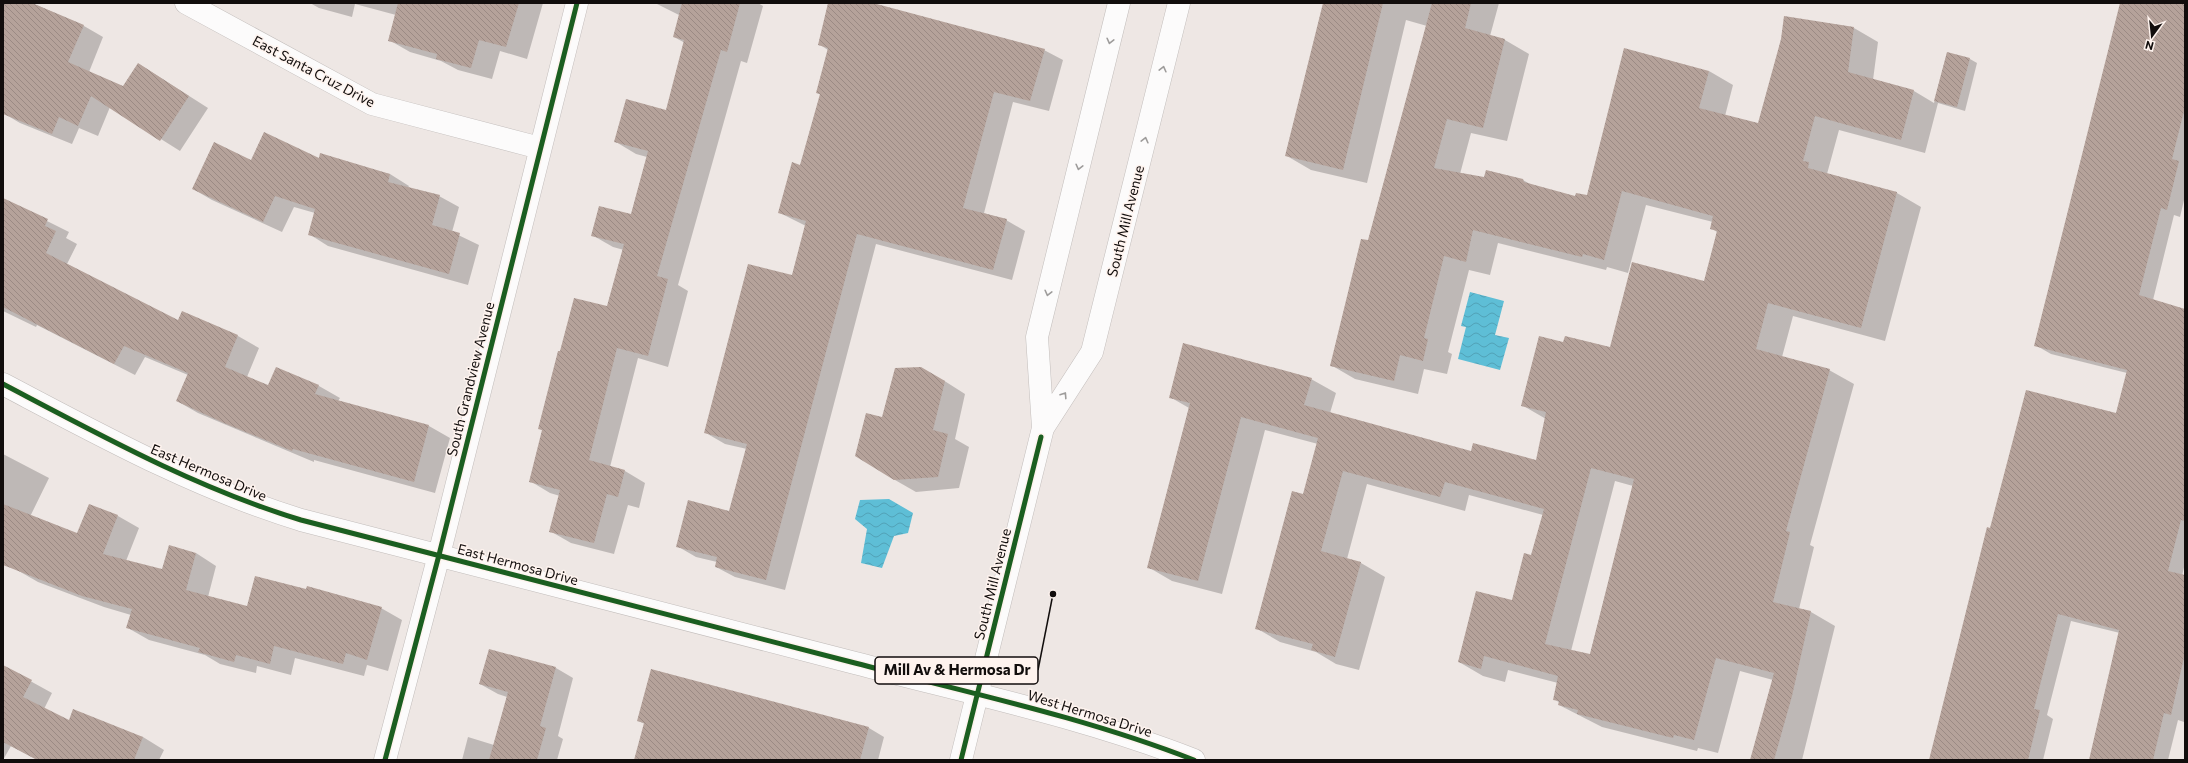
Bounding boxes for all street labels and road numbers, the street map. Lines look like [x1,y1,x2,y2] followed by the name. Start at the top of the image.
[250,32,378,110] street label: East Santa Cruz Drive
[1103,163,1147,279] street label: South Mill Avenue
[443,300,497,458] street label: South Grandview Avenue
[148,440,270,504] street label: East Hermosa Drive
[970,526,1014,642] street label: South Mill Avenue
[456,540,580,588] street label: East Hermosa Drive
[1026,686,1154,740] street label: West Hermosa Drive

